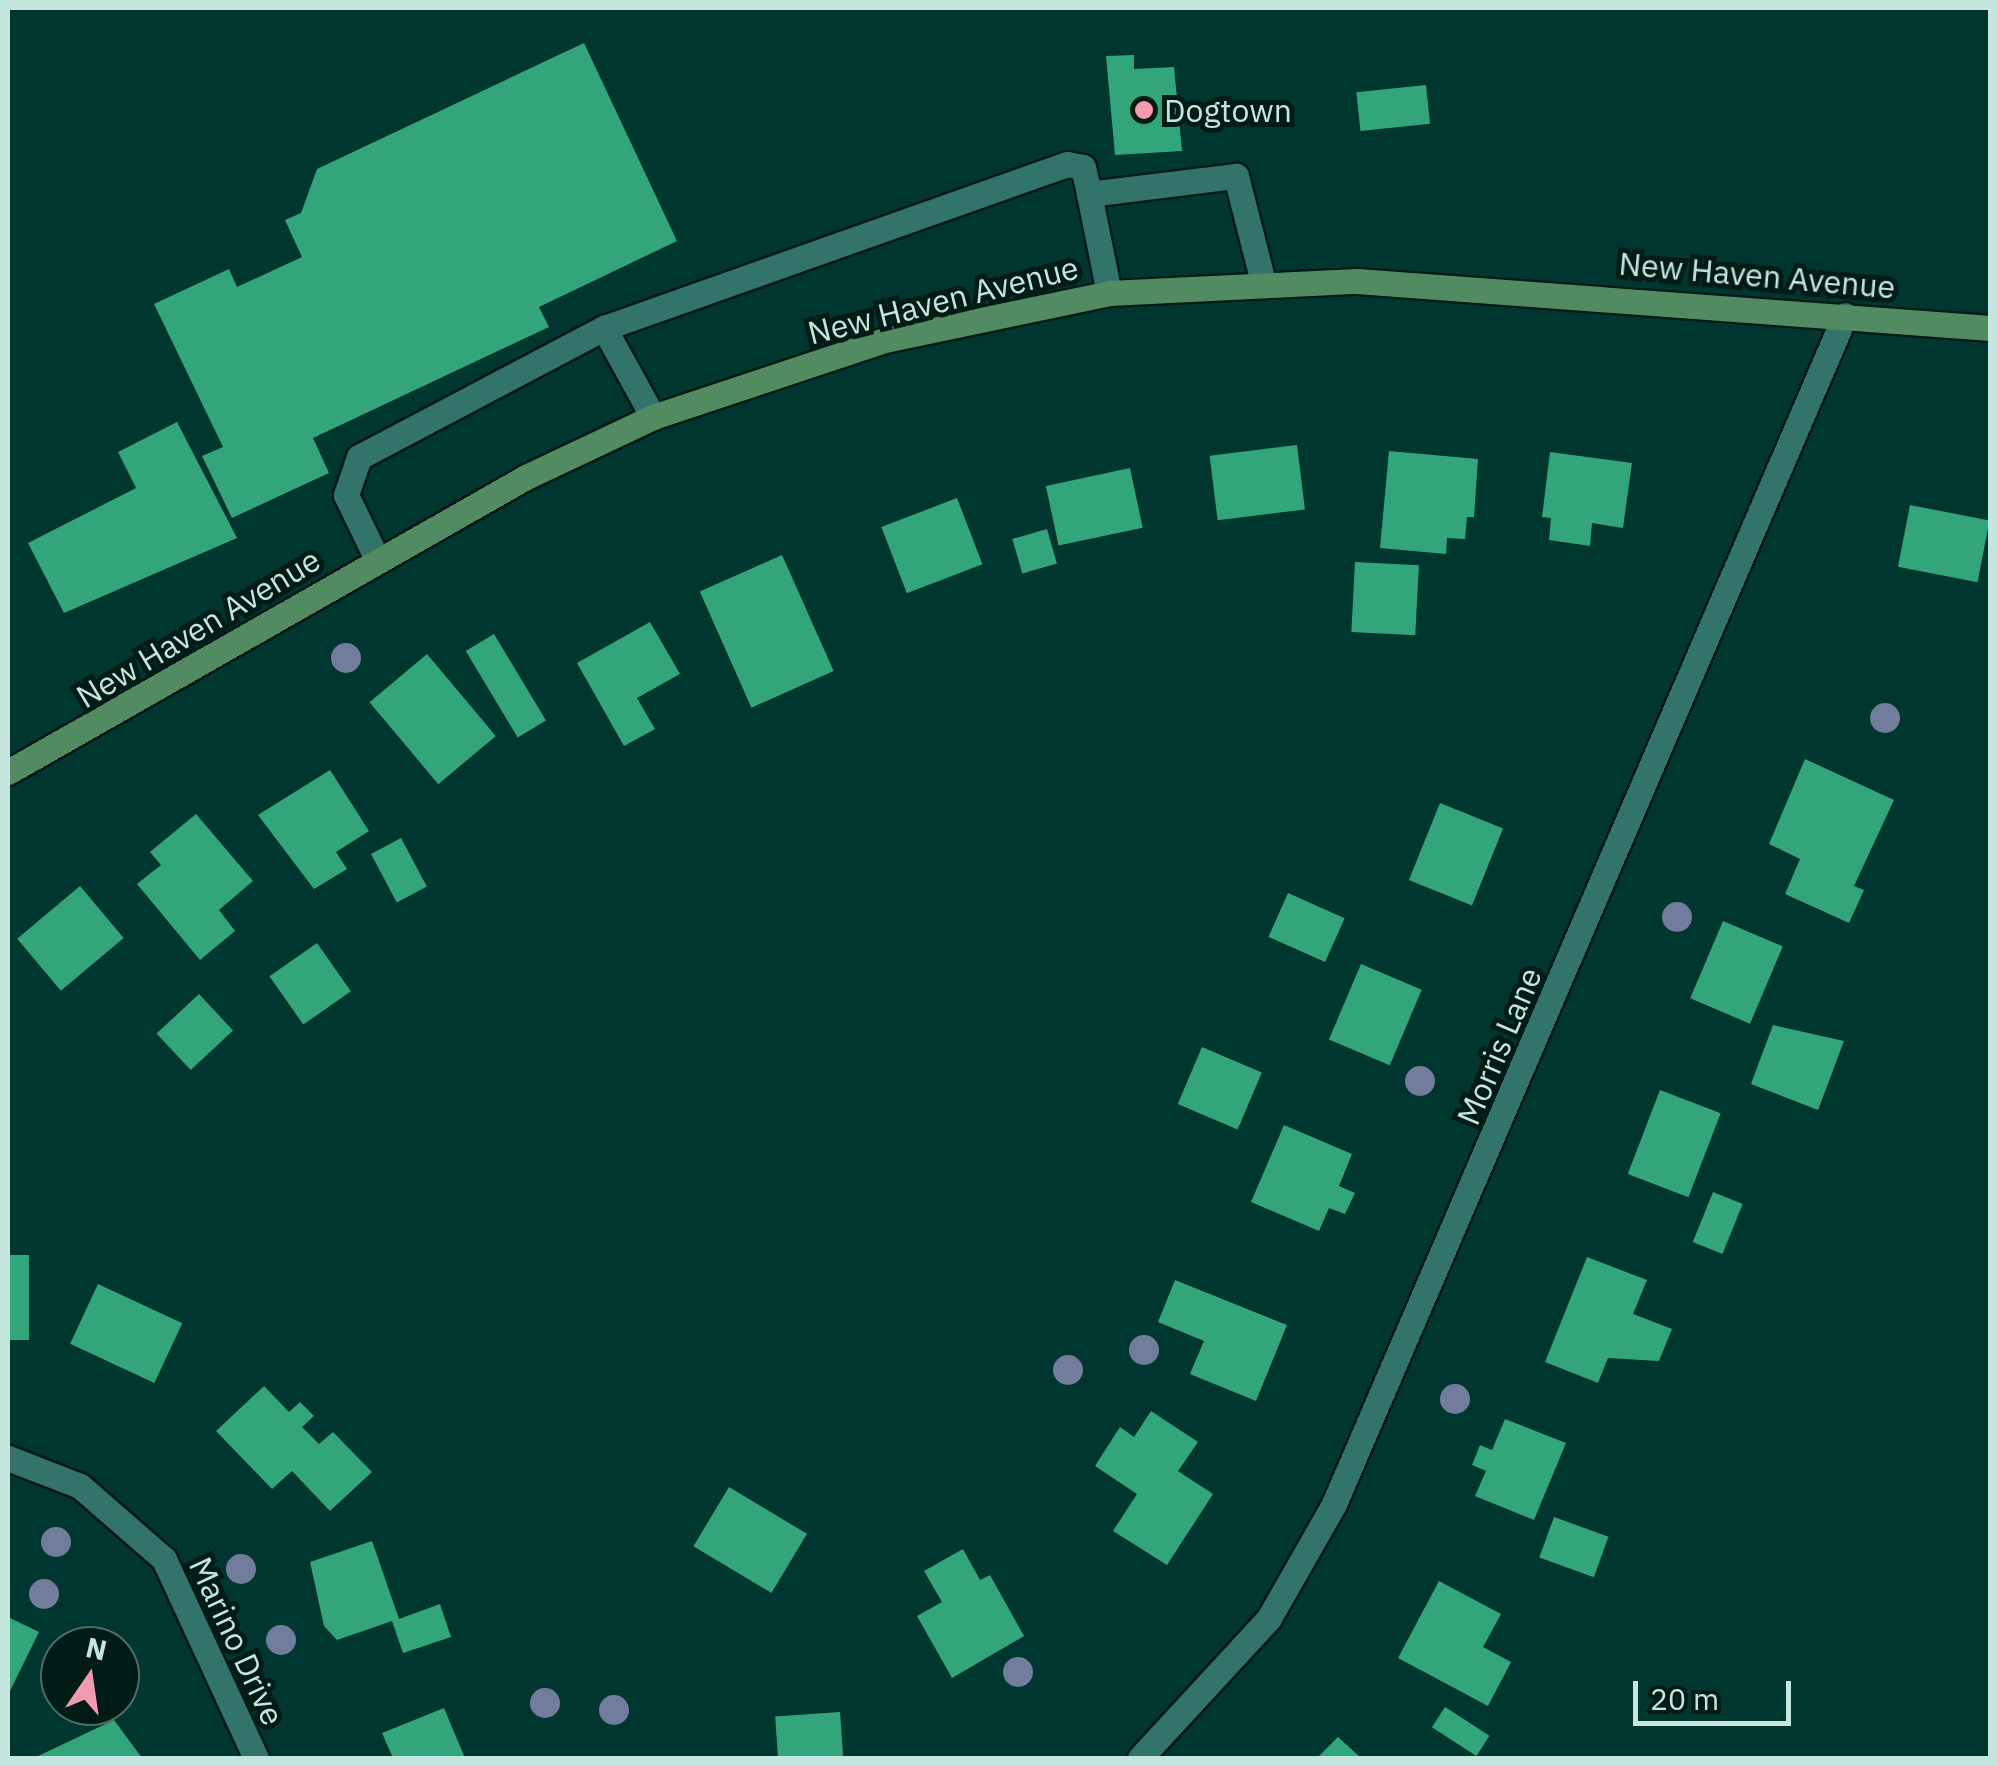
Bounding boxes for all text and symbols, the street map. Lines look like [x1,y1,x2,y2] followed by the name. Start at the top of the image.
[1164,91,1292,129] place label: Dogtown
[1133,99,1155,121] marker: Dogtown
[1617,244,1897,306] street label: New Haven Avenue
[804,248,1082,352] street label: New Haven Avenue
[69,540,327,716] street label: New Haven Avenue
[1449,961,1549,1131] street label: Morris Lane
[181,1551,293,1731] street label: Marino Drive
[40,1626,140,1726] north arrow
[82,1628,110,1669] text: N
[1638,1661,1796,1723] scale bar
[1650,1679,1719,1718] text: 20 m

